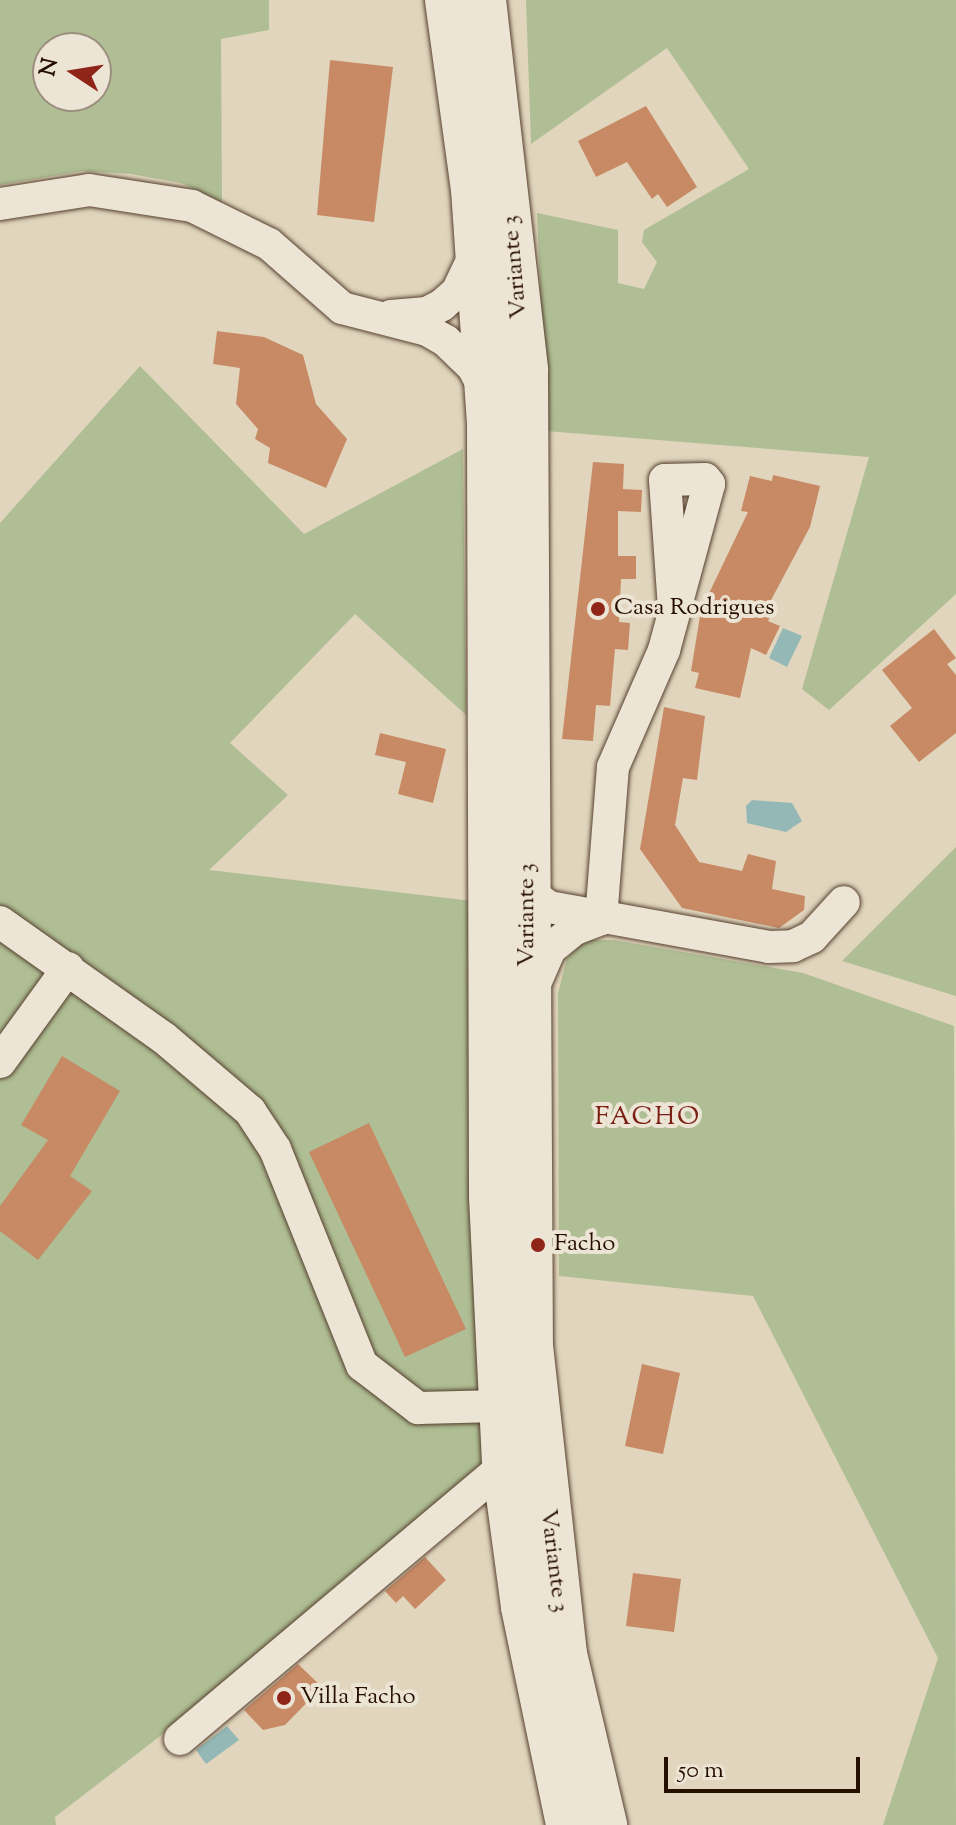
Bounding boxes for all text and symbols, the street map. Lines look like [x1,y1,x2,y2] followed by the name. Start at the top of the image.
[32,32,112,112] north arrow
[33,56,68,79] text: N
[497,214,535,320] street label: Variante 3
[614,595,775,623] place label: Casa Rodrigues
[589,600,607,618] marker: Casa Rodrigues
[514,863,542,967] street label: Variante 3
[595,1102,701,1134] district label: FACHO
[554,1231,615,1259] place label: Facho
[529,1236,547,1254] marker: Facho
[532,1508,574,1614] street label: Variante 3
[300,1684,416,1712] place label: Villa Facho
[275,1689,293,1707] marker: Villa Facho
[668,1741,864,1791] scale bar
[678,1754,724,1788] text: 50 m

